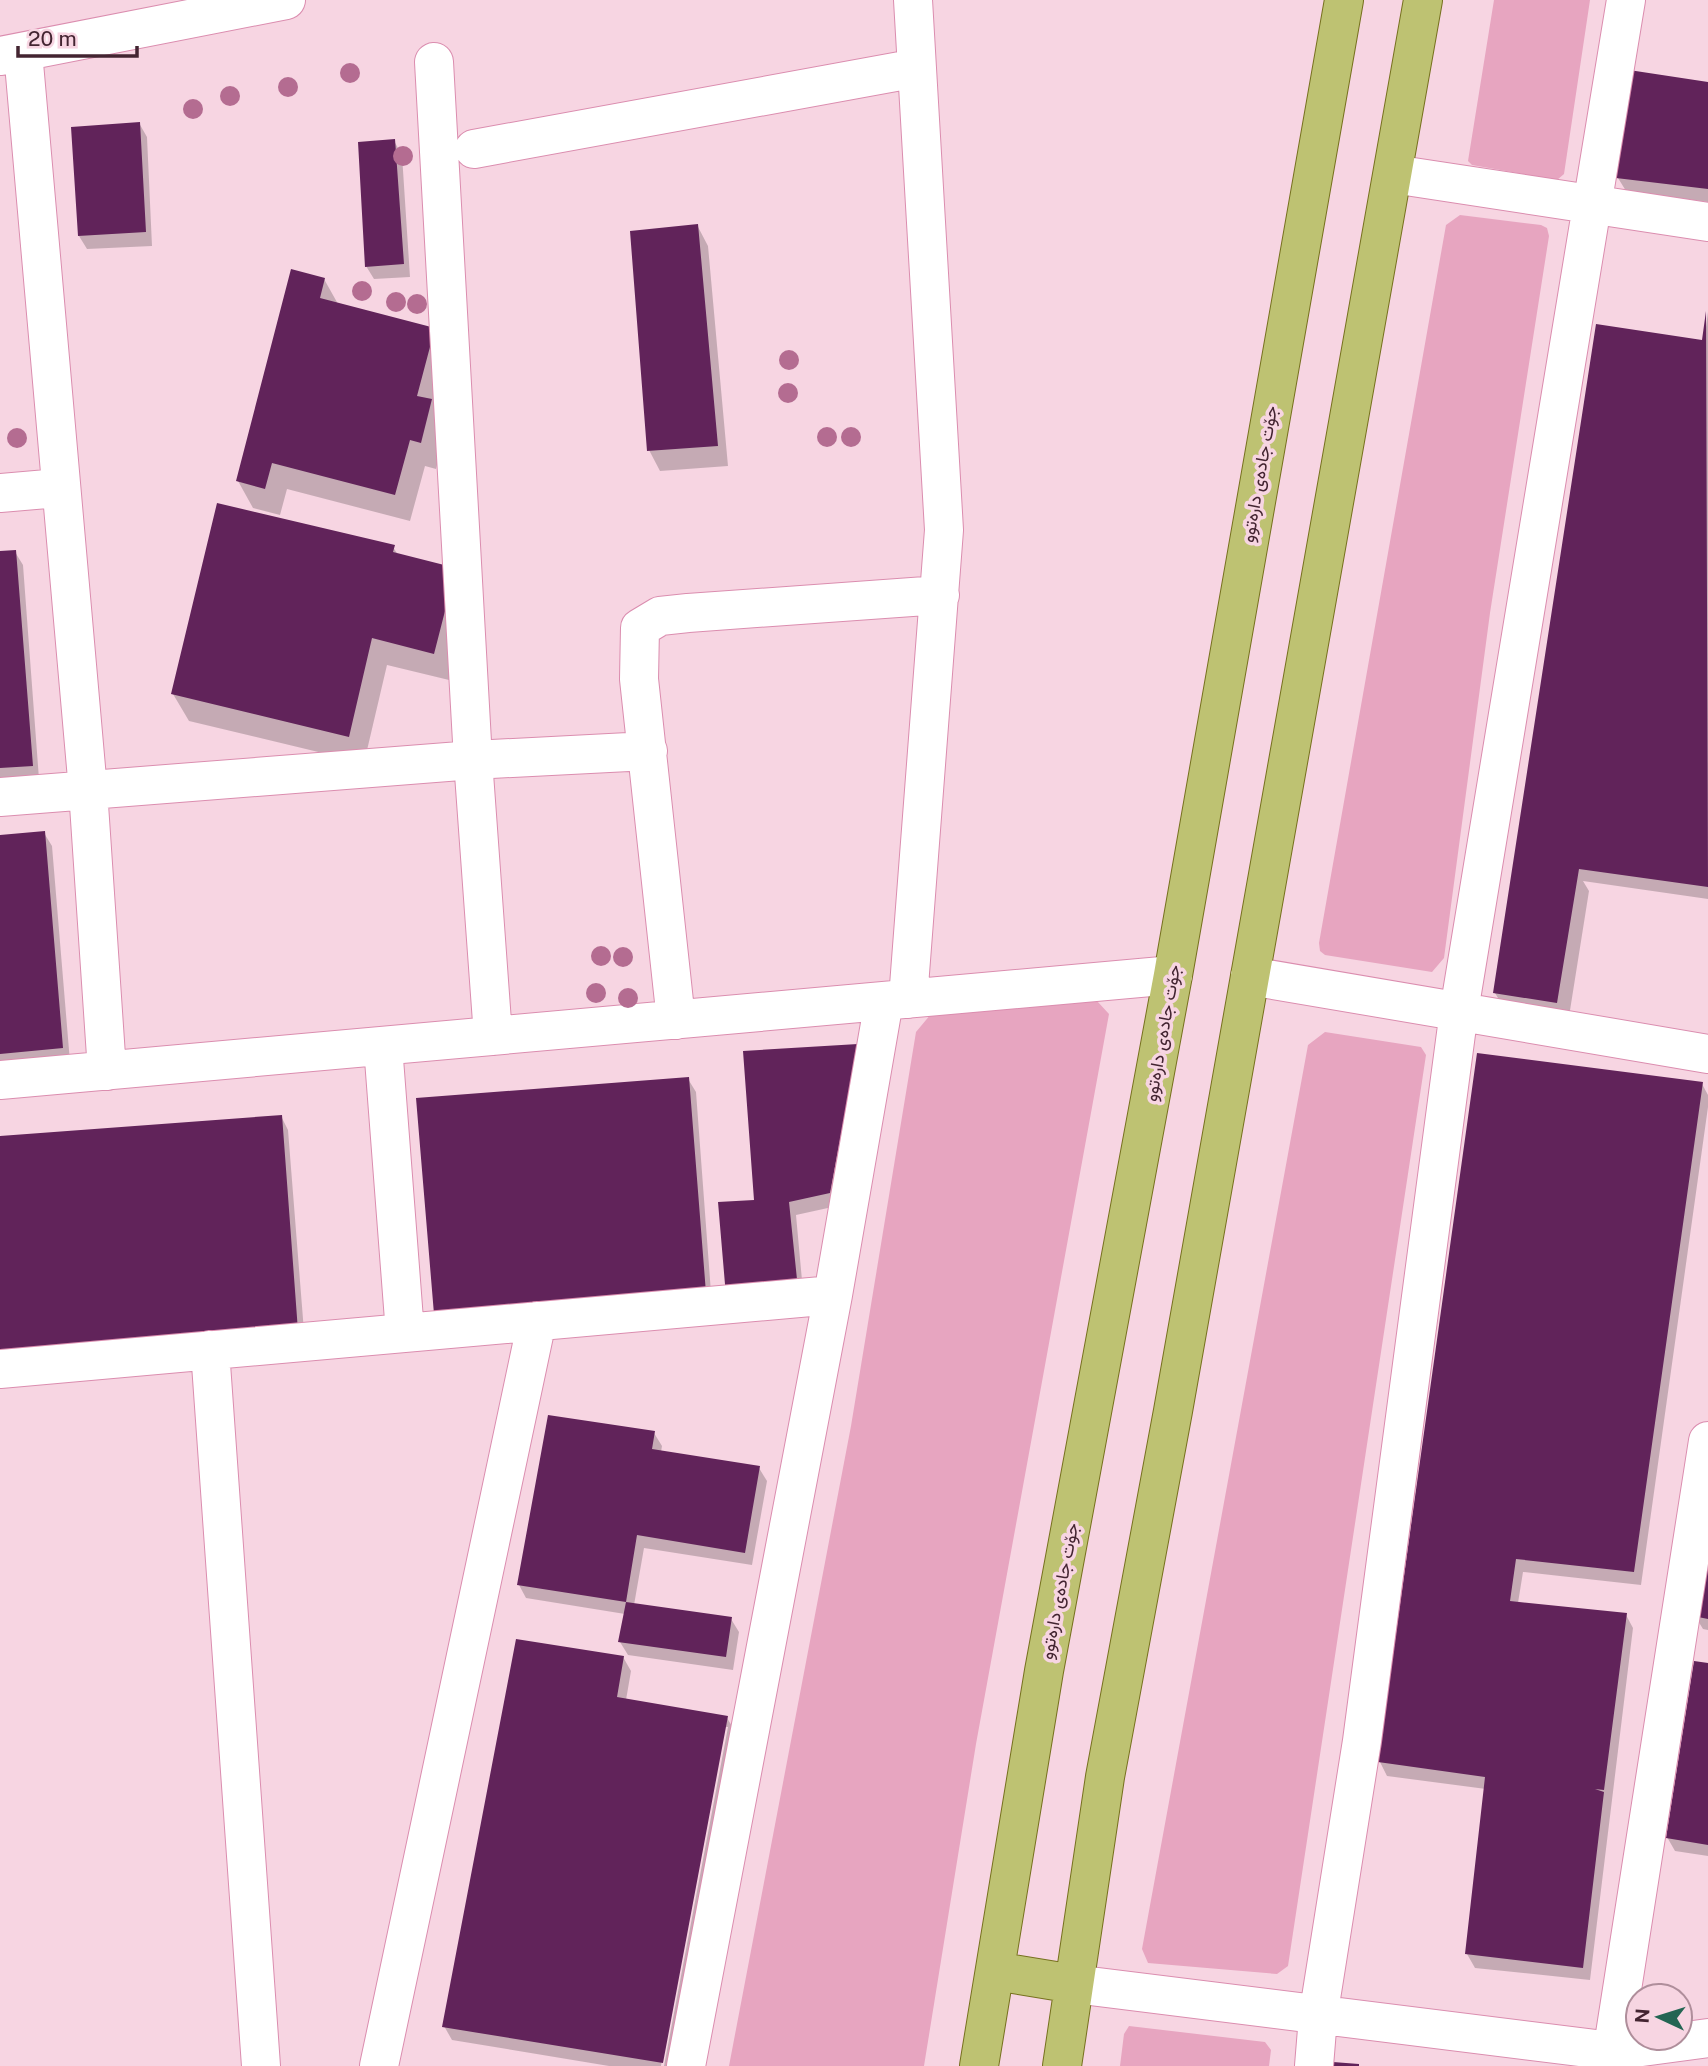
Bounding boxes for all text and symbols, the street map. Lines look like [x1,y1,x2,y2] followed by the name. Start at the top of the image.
[18,14,136,58] scale bar
[28,26,77,51] text: 20 m
[1237,404,1282,544] street label: جۆت جادەی دارەتوو
[1140,963,1185,1103] street label: جۆت جادەی دارەتوو
[1035,1521,1084,1661] street label: جۆت جادەی دارەتوو
[1624,1982,1694,2052] north arrow
[1631,2008,1654,2024] text: N

